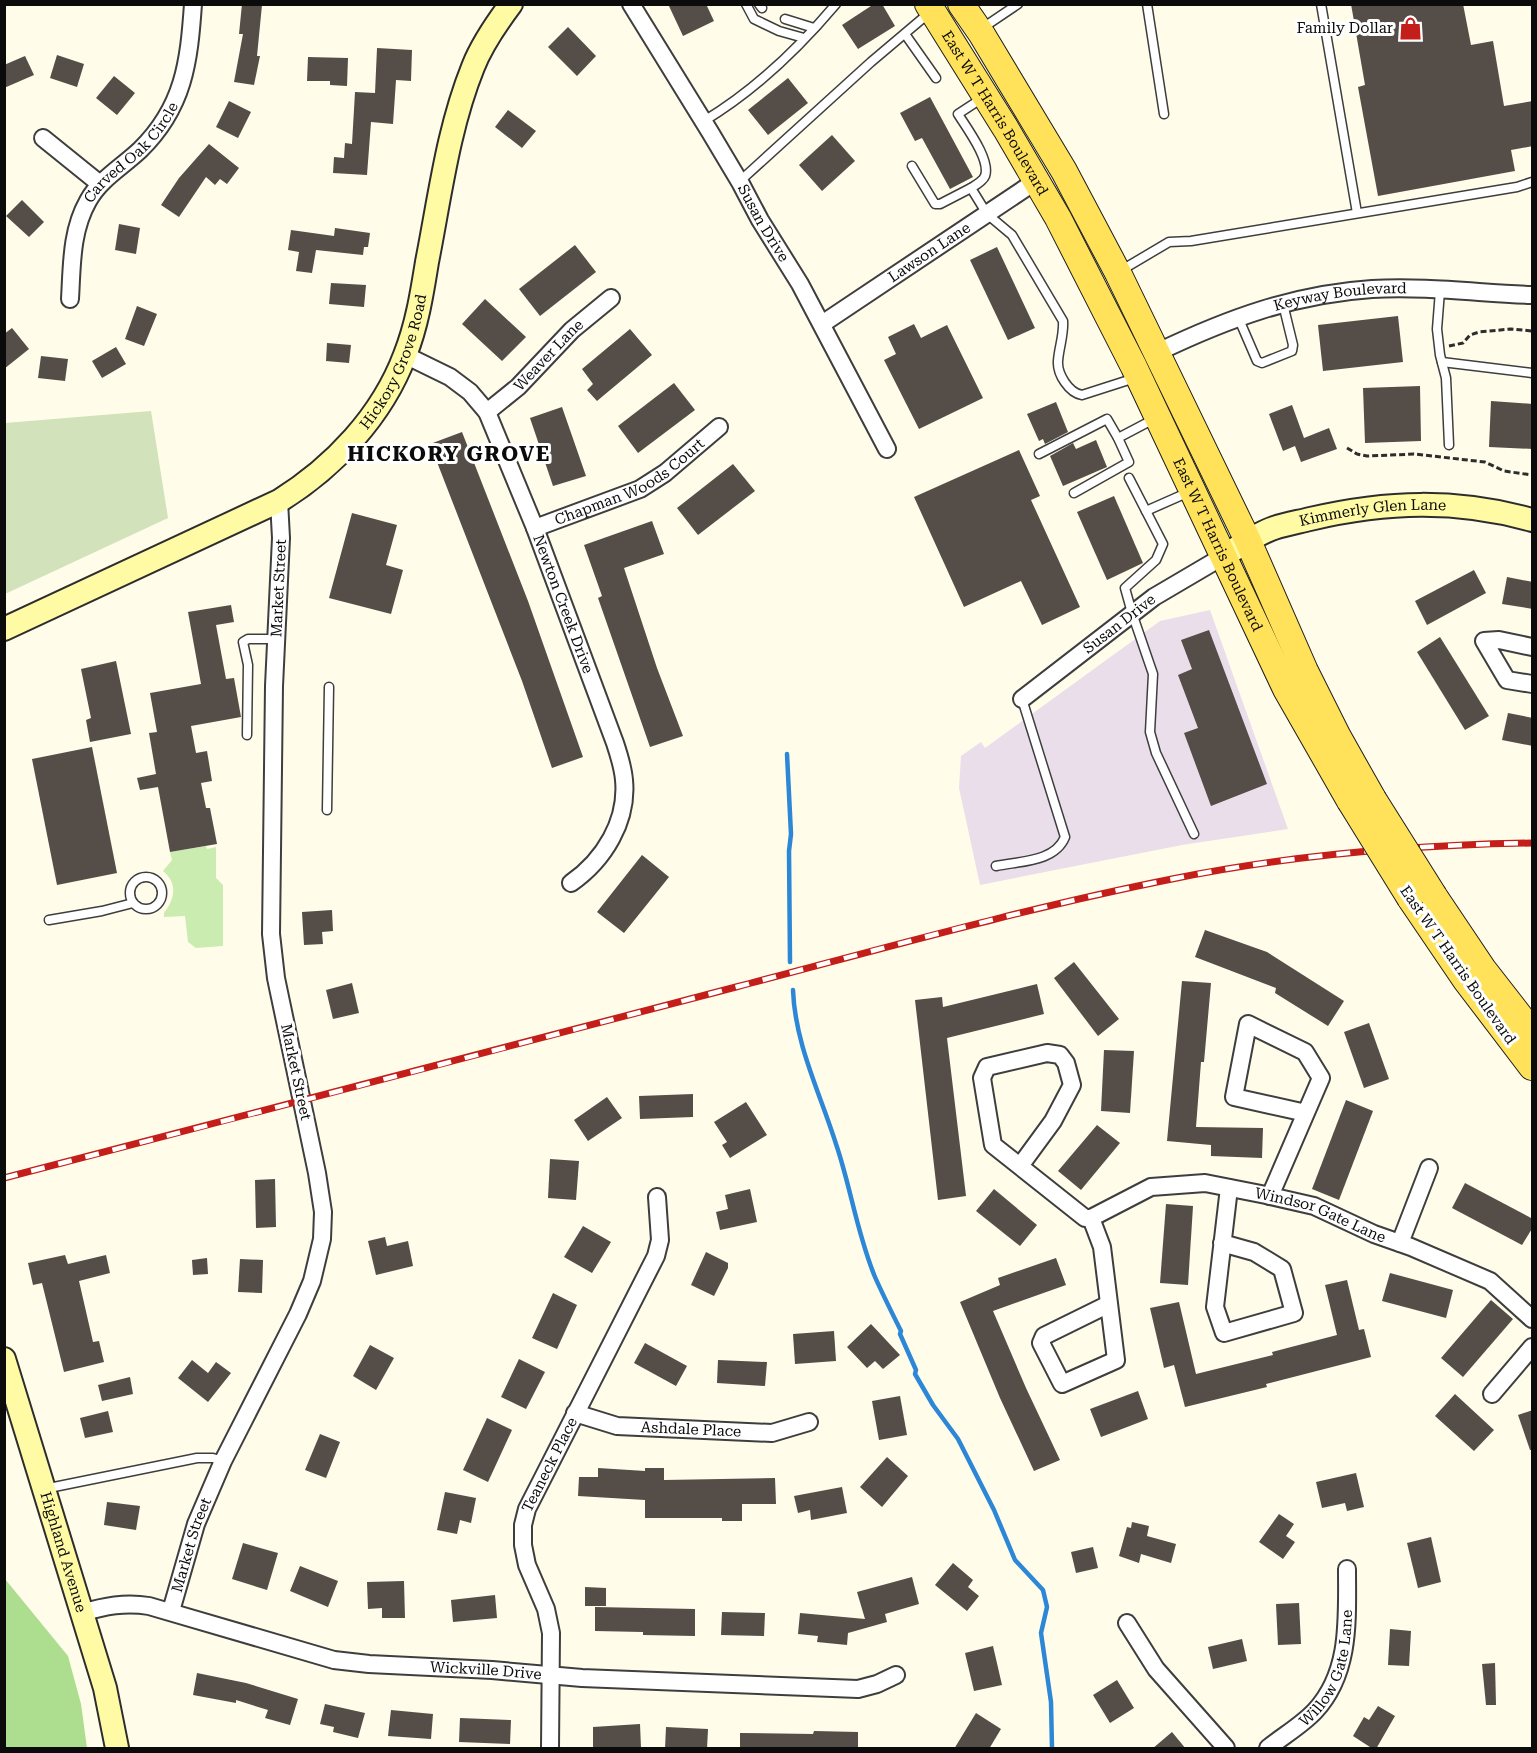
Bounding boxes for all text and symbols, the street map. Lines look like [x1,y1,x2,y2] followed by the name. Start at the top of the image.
[1398,15,1424,41] shop icon: Family Dollar
[1296,19,1393,37] place label: Family Dollar
[938,27,1052,199] street label: East W T Harris Boulevard
[80,99,182,206] street label: Carved Oak Circle
[734,181,793,265] street label: Susan Drive
[885,218,974,286] street label: Lawson Lane
[1272,279,1407,315] street label: Keyway Boulevard
[356,292,430,433] street label: Hickory Grove Road
[510,315,587,395] street label: Weaver Lane
[552,434,708,529] street label: Chapman Woods Court
[347,442,551,466] district label: HICKORY GROVE
[1169,455,1267,634] street label: East W T Harris Boulevard
[1297,496,1447,530] street label: Kimmerly Glen Lane
[529,532,597,676] street label: Newton Creek Drive
[267,538,290,638] street label: Market Street
[1080,590,1159,657] street label: Susan Drive
[1396,882,1520,1048] street label: East W T Harris Boulevard
[277,1022,315,1122] street label: Market Street
[1253,1184,1388,1246] street label: Windsor Gate Lane
[518,1414,581,1515] street label: Teaneck Place
[640,1418,742,1441] street label: Ashdale Place
[36,1490,90,1615] street label: Highland Avenue
[168,1495,215,1594] street label: Market Street
[1296,1609,1356,1730] street label: Willow Gate Lane
[430,1658,542,1683] street label: Wickville Drive

